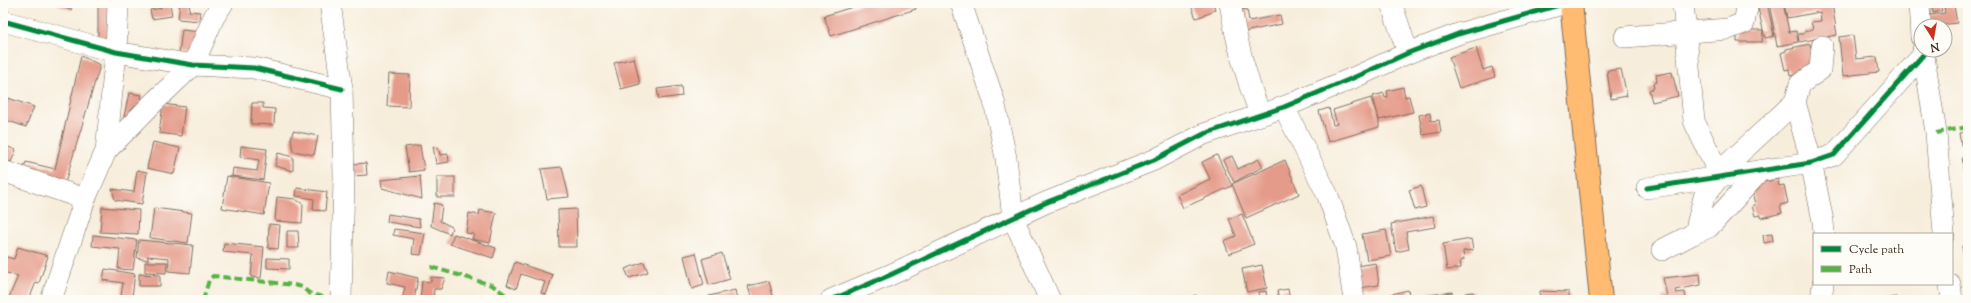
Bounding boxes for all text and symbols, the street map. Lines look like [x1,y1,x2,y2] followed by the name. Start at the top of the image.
[1913,18,1953,58] north arrow
[1929,38,1942,56] text: N
[1813,233,1953,285] legend
[1849,241,1904,259] text: Cycle path
[1849,261,1872,279] text: Path

